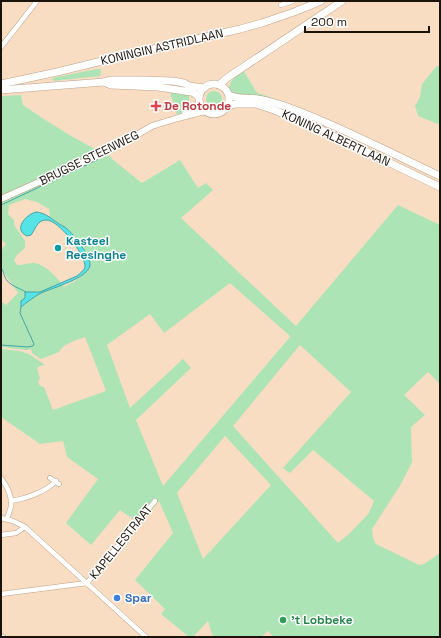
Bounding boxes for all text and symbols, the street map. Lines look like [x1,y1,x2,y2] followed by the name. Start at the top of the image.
[305,8,429,34] scale bar
[311,14,347,30] text: 200 m
[99,25,225,69] street label: KONINGIN ASTRIDLAAN
[164,98,231,114] place label: De Rotonde
[151,101,161,111] marker: De Rotonde
[279,106,393,170] street label: KONING ALBERTLAAN
[36,127,142,189] street label: BRUGSE STEENWEG
[66,233,126,263] place label: Kasteel Reesinghe
[53,243,63,253] marker: Kasteel Reesinghe
[86,501,156,583] street label: KAPELLESTRAAT
[125,590,152,606] place label: Spar
[112,593,122,603] marker: Spar
[291,612,353,628] place label: 't Lobbeke
[278,615,288,625] marker: 't Lobbeke

